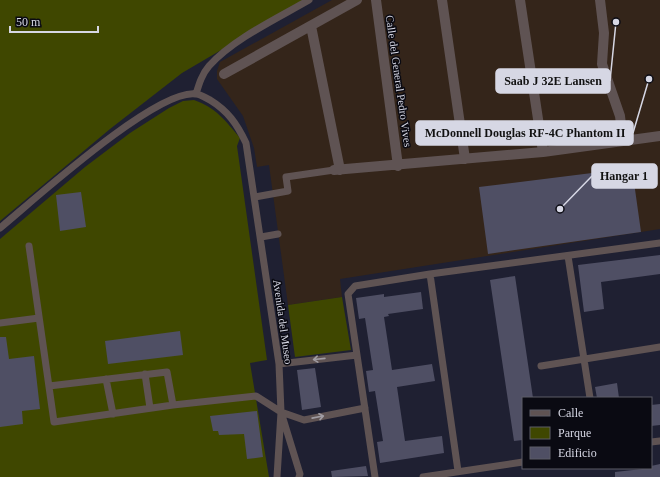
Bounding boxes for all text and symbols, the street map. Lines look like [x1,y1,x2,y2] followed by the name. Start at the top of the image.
[10,8,98,34] scale bar
[384,14,414,148] street label: Calle del General Pedro Vives
[16,15,41,29] text: 50 m
[496,69,610,93] callout: Saab J 32E Lansen
[504,74,602,88] text: Saab J 32E Lansen
[416,121,633,145] callout: McDonnell Douglas RF-4C Phantom II
[425,126,626,140] text: McDonnell Douglas RF-4C Phantom II
[592,164,657,188] callout: Hangar 1
[600,169,648,183] text: Hangar 1
[271,279,295,366] street label: Avenida del Museo
[313,356,326,363] one-way arrow
[522,397,652,469] legend
[558,406,583,420] text: Calle
[311,413,324,421] one-way arrow
[558,426,591,440] text: Parque
[558,446,597,460] text: Edificio

